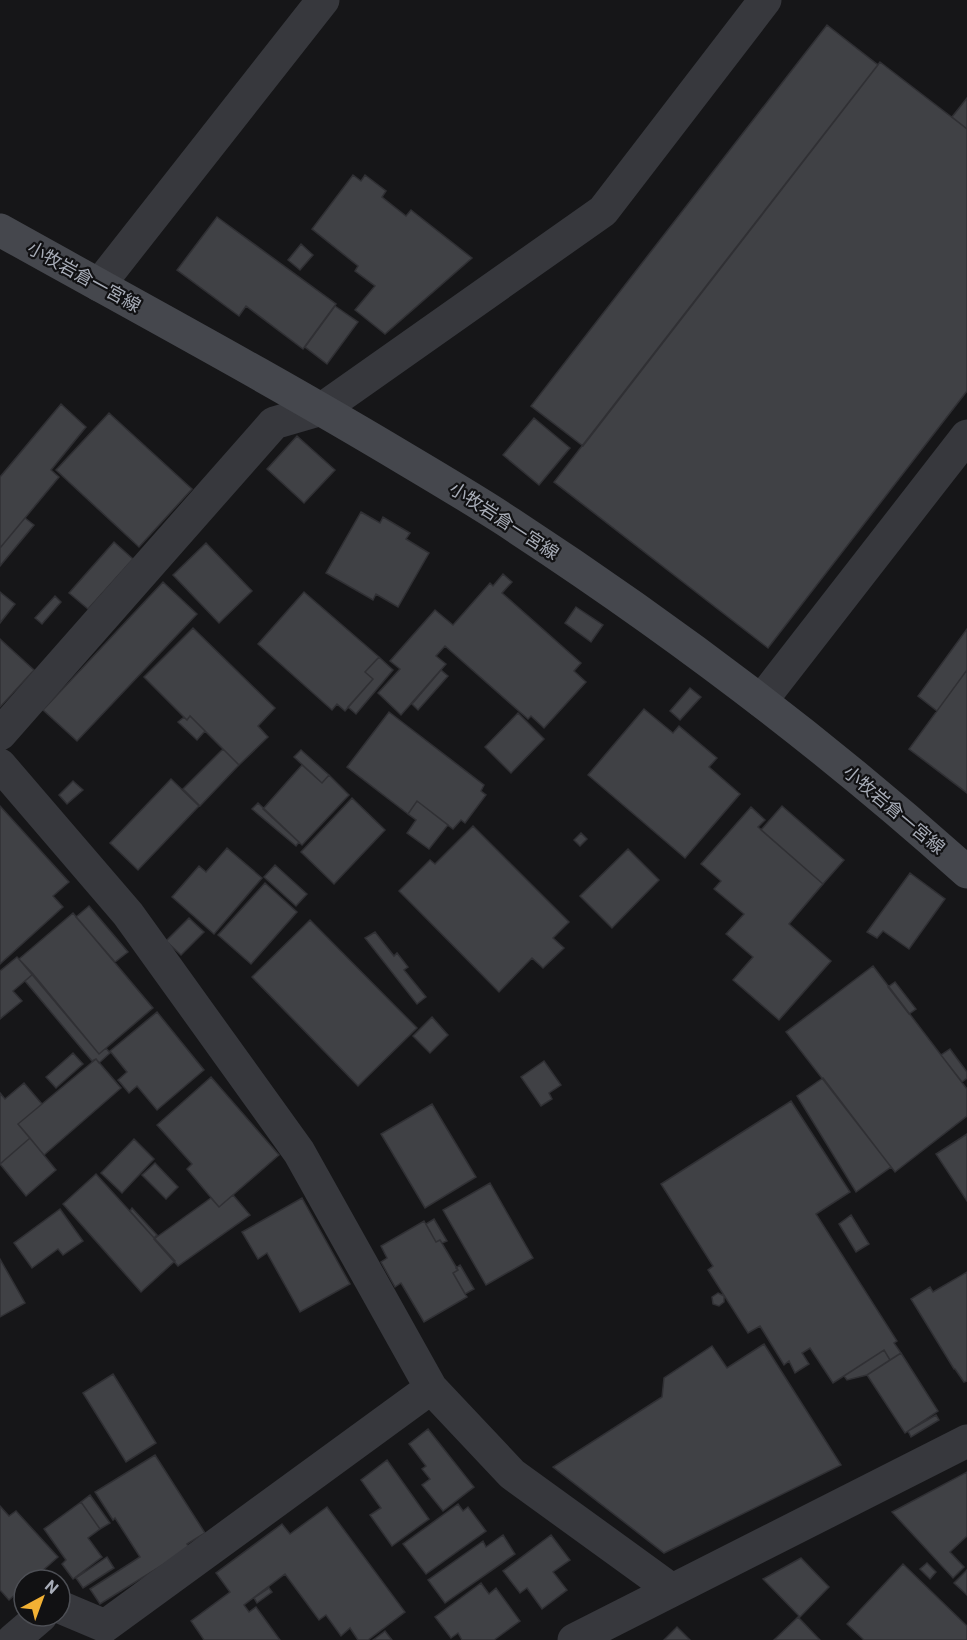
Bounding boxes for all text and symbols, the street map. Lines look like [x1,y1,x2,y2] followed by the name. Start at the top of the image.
[24,237,144,316] street label: 小牧岩倉一宮線
[446,477,563,564] street label: 小牧岩倉一宮線
[839,761,949,858] street label: 小牧岩倉一宮線
[12,1568,72,1628] north arrow
[41,1576,62,1598] text: N

